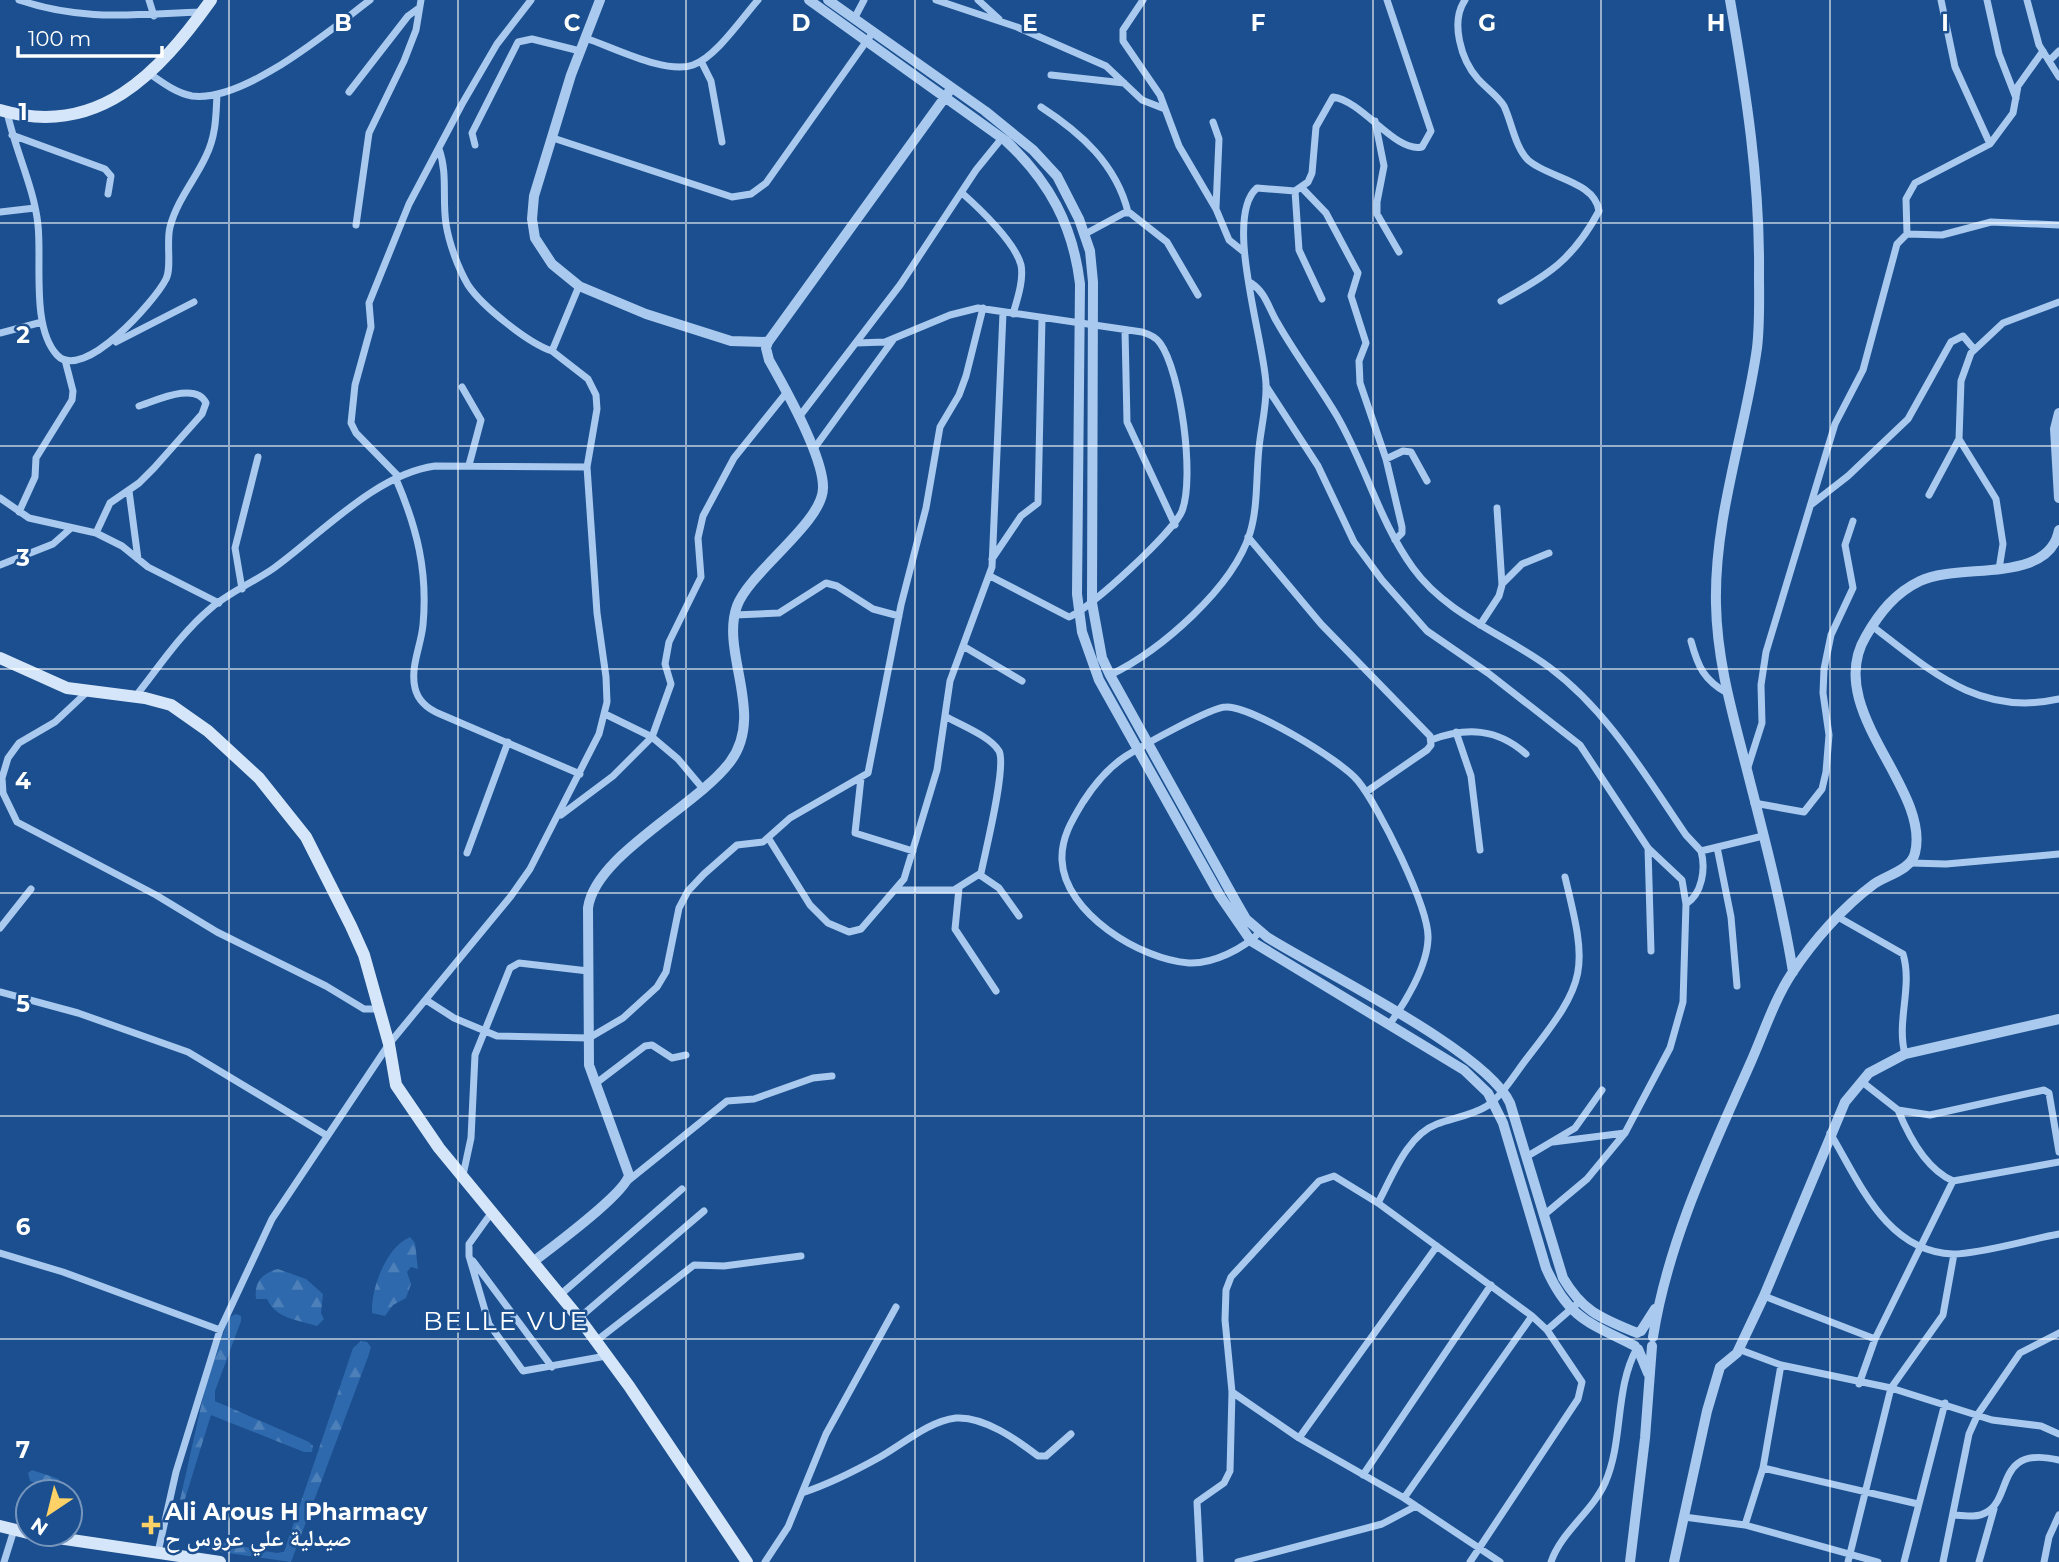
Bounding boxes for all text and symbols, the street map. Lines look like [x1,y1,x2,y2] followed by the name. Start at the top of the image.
[334,9,352,37] text: B
[564,9,581,37] text: C
[792,9,811,37] text: D
[1022,9,1038,37] text: E
[1251,9,1266,37] text: F
[1478,9,1496,37] text: G
[1707,9,1725,37] text: H
[1941,9,1949,37] text: I
[18,14,161,58] scale bar
[28,26,91,51] text: 100 m
[18,98,28,126] text: 1
[16,321,30,349] text: 2
[15,544,30,572] text: 3
[15,767,31,795] text: 4
[16,990,30,1018] text: 5
[16,1213,31,1241] text: 6
[423,1305,589,1337] district label: BELLE VUE
[16,1436,30,1464] text: 7
[14,1478,84,1548] north arrow
[164,1498,428,1557] place label: Ali Arous H Pharmacy صيدلية علي عروس ح
[27,1513,52,1540] text: N
[143,1517,159,1533] marker: Ali Arous H Pharmacy صيدلية علي عروس ح

